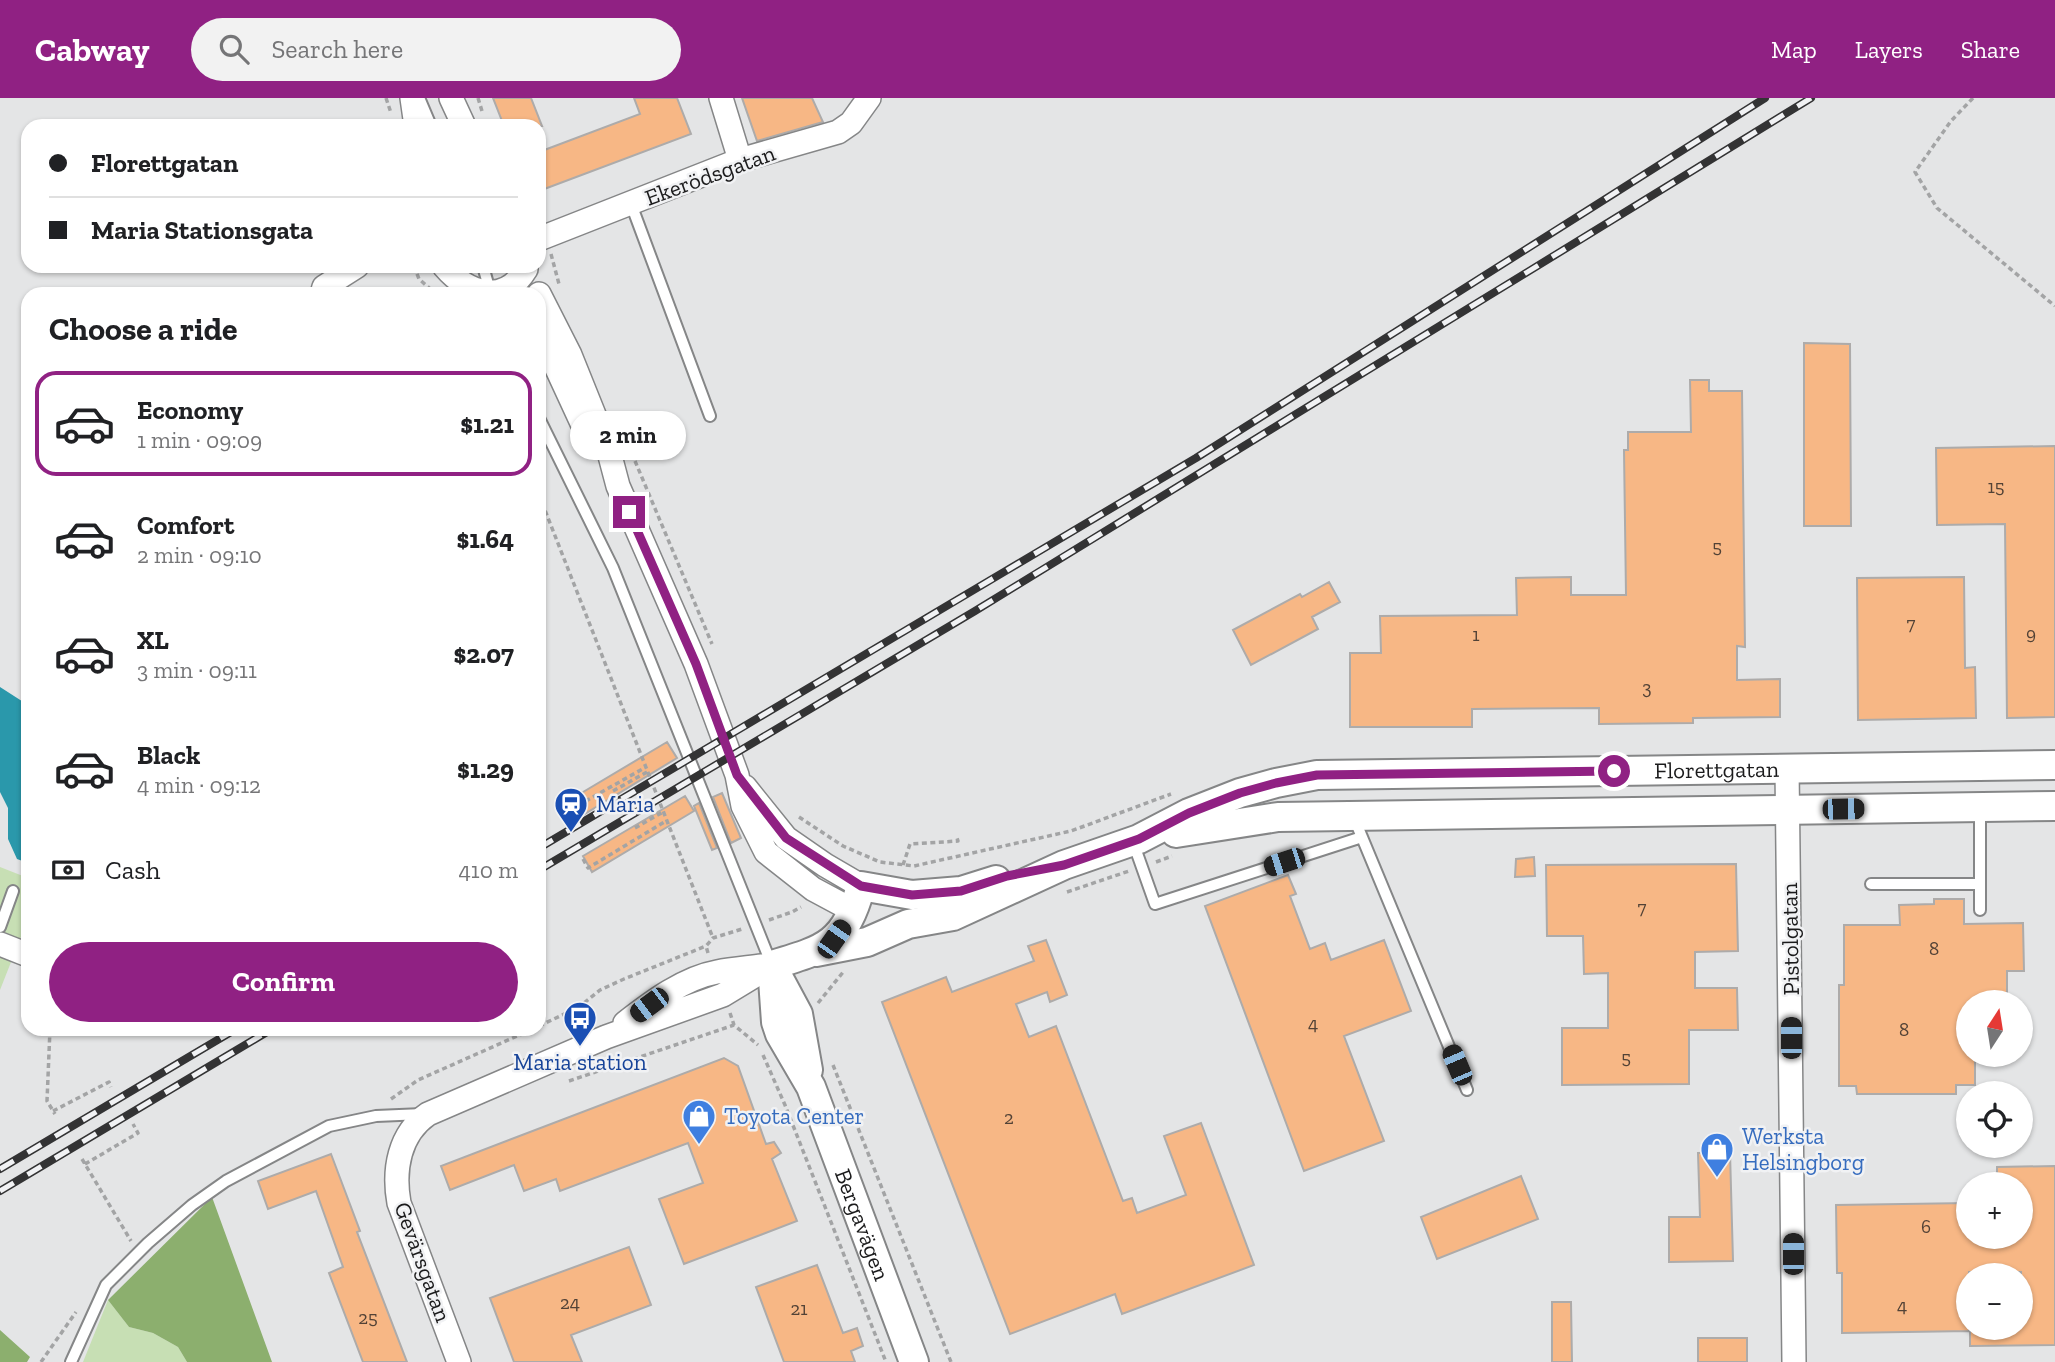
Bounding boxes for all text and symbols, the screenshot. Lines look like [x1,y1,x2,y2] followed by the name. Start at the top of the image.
[191,18,681,81] search box
[35,30,149,69] text: Cabway
[215,30,253,68] icon: search
[271,33,403,65] text: Search here
[1771,35,1817,64] text: Map
[1855,35,1923,64] text: Layers
[1961,35,2020,64] text: Share
[641,138,779,212] street label: Ekerödsgatan
[91,147,238,179] text: Florettgatan
[91,214,313,246] text: Maria Stationsgata
[49,310,237,348] text: Choose a ride
[53,392,116,455] icon: car
[137,394,243,426] text: Economy
[460,408,514,440] text: $1.21
[571,410,687,460] callout: 2 min
[599,421,657,449] text: 2 min
[137,426,262,454] text: 1 min · 09:09
[1987,475,2005,498] house number: 15
[613,496,645,528] route end
[53,507,116,570] icon: car
[137,509,234,541] text: Comfort
[456,523,514,555] text: $1.64
[1712,535,1722,558] house number: 5
[137,541,262,569] text: 2 min · 09:10
[1907,612,1916,635] house number: 7
[53,622,116,685] icon: car
[2026,622,2036,645] house number: 9
[1472,623,1480,646] house number: 1
[137,624,169,656] text: XL
[453,638,514,670] text: $2.07
[137,656,257,684] text: 3 min · 09:11
[1642,676,1652,699] house number: 3
[53,737,116,800] icon: car
[137,739,200,771] text: Black
[457,753,514,785] text: $1.29
[1598,755,1630,787] route start
[1654,755,1779,784] street label: Florettgatan
[137,771,261,799] text: 4 min · 09:12
[552,785,590,834] station icon: Maria
[596,790,654,818] place label: Maria
[1822,798,1865,820] car
[1261,846,1308,878] car
[49,851,87,889] icon: cash
[105,854,160,886] text: Cash
[458,856,518,884] text: 410 m
[1775,882,1805,996] street label: Pistolgatan
[1638,896,1647,919] house number: 7
[814,916,855,962] car
[1929,937,1939,960] house number: 8
[49,942,518,1022] button: Confirm
[626,984,673,1026] car
[1956,990,2034,1068] north arrow
[1956,990,2033,1340] map controls
[561,999,599,1048] bus stop icon: Maria station
[1308,1012,1318,1035] house number: 4
[1781,1017,1802,1059] car
[1899,1018,1909,1041] house number: 8
[1440,1042,1475,1088] car
[1621,1046,1631,1069] house number: 5
[513,1048,647,1076] place label: Maria station
[1956,1081,2033,1158] button: locate
[680,1097,718,1146] shop icon: Toyota Center
[724,1102,864,1130] place label: Toyota Center
[1004,1106,1014,1129] house number: 2
[1742,1122,1865,1176] place label: Werksta Helsingborg
[1698,1130,1736,1179] shop icon: Werksta Helsingborg
[829,1165,896,1284] street label: Bergavägen
[1956,1172,2033,1249] button: +
[388,1198,458,1326] street label: Gevärsgatan
[1921,1215,1931,1238] house number: 6
[1783,1233,1804,1275] car
[1956,1263,2033,1340] button: −
[560,1291,580,1314] house number: 24
[1897,1294,1907,1317] house number: 4
[790,1297,808,1320] house number: 21
[358,1306,378,1329] house number: 25

